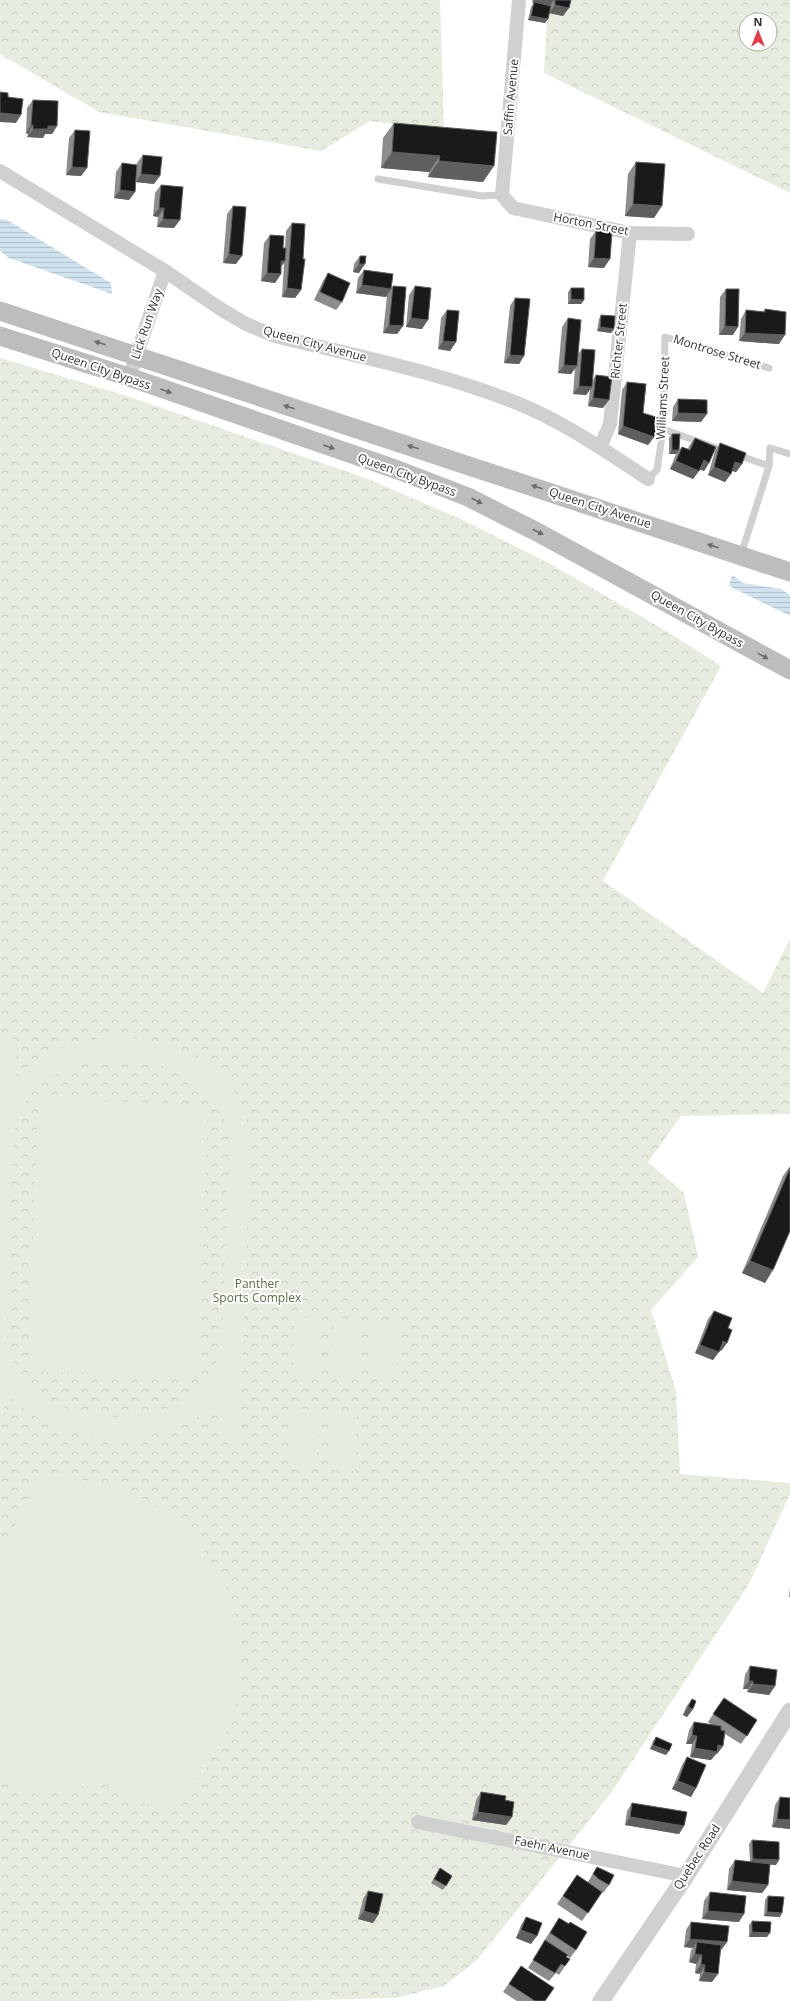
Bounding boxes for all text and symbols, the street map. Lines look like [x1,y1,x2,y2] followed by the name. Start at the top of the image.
[738,12,778,52] north arrow
[754,14,762,29] text: N
[499,58,522,136] street label: Saffin Avenue
[552,208,630,239] street label: Horton Street
[127,285,167,361] street label: Lick Run Way
[606,302,631,380] street label: Richter Street
[262,322,369,366] street label: Queen City Avenue
[671,330,763,373] street label: Montrose Street
[94,340,106,346] one-way arrow
[49,344,153,394] street label: Queen City Bypass
[652,356,673,440] street label: Williams Street
[160,388,172,394] one-way arrow
[283,404,295,410] one-way arrow
[407,443,419,449] one-way arrow
[323,444,335,450] one-way arrow
[355,449,459,500] street label: Queen City Bypass
[547,483,654,532] street label: Queen City Avenue
[530,484,542,490] one-way arrow
[471,498,483,504] one-way arrow
[533,529,544,536] one-way arrow
[707,543,719,549] one-way arrow
[648,586,747,651] street label: Queen City Bypass
[757,652,769,659] one-way arrow
[213,1275,302,1306] park label: Panther Sports Complex
[669,1821,724,1893] street label: Quebec Road
[513,1831,592,1864] street label: Faehr Avenue

